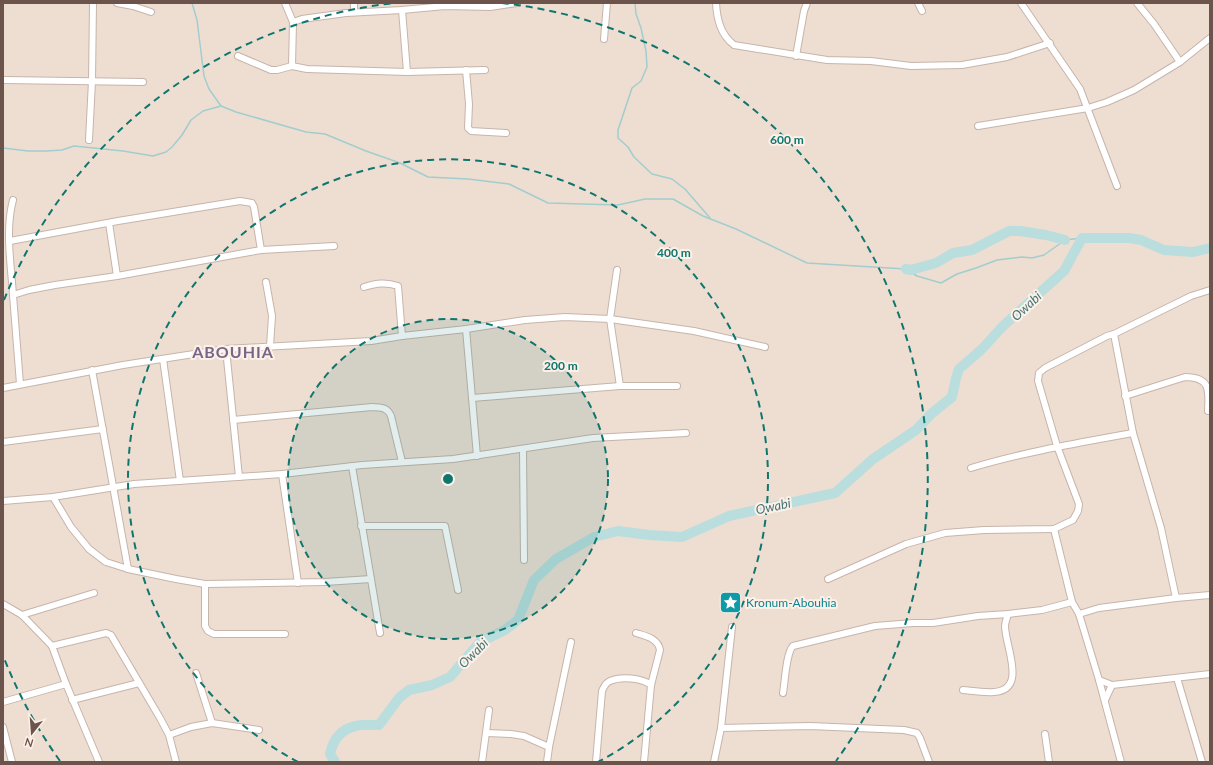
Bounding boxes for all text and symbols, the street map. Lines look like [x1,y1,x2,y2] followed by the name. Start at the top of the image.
[770,132,804,147] text: 600 m
[657,245,691,260] text: 400 m
[1008,288,1044,324] water label: Owabi
[191,342,274,361] district label: ABOUHIA
[544,358,578,373] text: 200 m
[441,472,455,486] centre of rings
[754,494,792,518] water label: Owabi
[717,590,743,616] place icon: Kronum-Abouhia
[746,595,836,610] place label: Kronum-Abouhia
[455,635,491,671] water label: Owabi
[12,713,52,753] north arrow
[23,736,35,750] text: N

